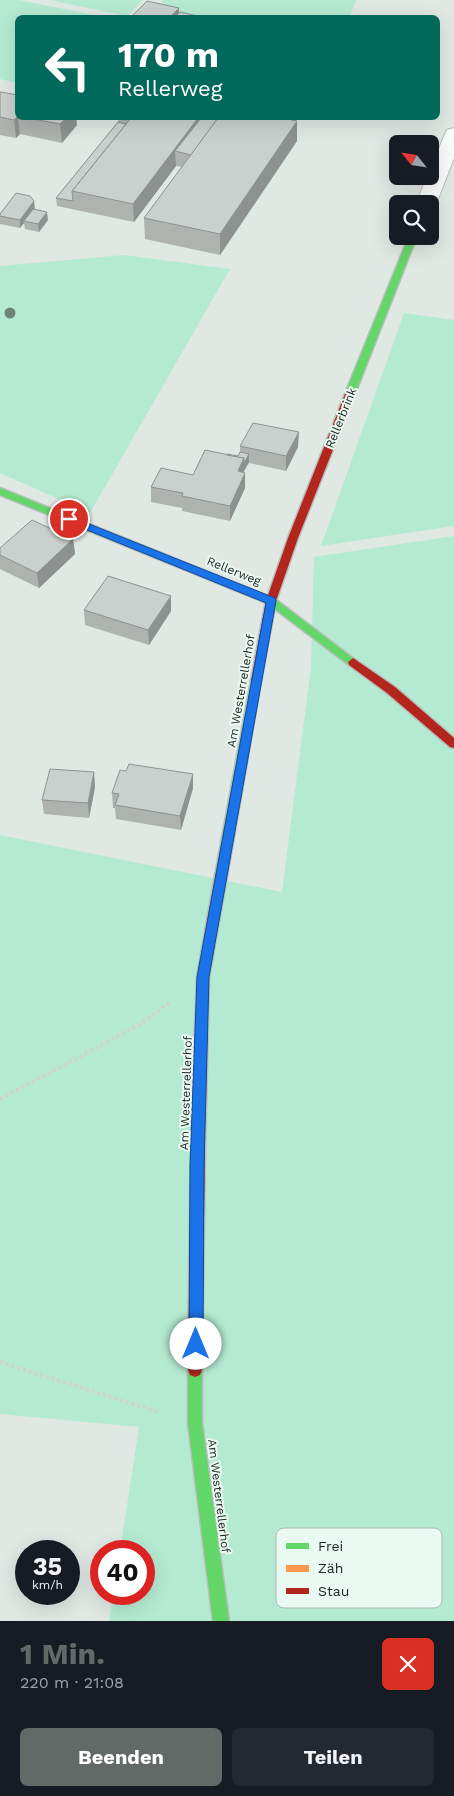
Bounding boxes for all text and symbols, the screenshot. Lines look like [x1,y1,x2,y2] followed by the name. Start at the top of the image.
[118,34,219,76] text: 170 m
[35,35,100,100] icon: left
[118,76,223,101] text: Rellerweg
[389,135,439,185] north arrow
[389,135,439,245] map controls
[389,195,439,245] button: search
[323,386,359,450] street label: Rellerbrink
[48,498,90,540] pin
[55,505,83,533] icon: arrive
[205,554,264,588] street label: Rellerweg
[224,633,258,749] street label: Am Westerrellerhof
[177,1035,195,1150] street label: Am Westerrellerhof
[169,1317,221,1369] position arrow
[205,1438,233,1554] street label: Am Westerrellerhof
[276,1528,442,1608] legend
[318,1538,343,1554] text: Frei
[90,1540,155,1605] speed limit sign: 40
[33,1552,62,1581] text: 35
[318,1560,343,1576] text: Zäh
[32,1578,63,1592] text: km/h
[318,1583,349,1599] text: Stau
[20,1636,105,1671] text: 1 Min.
[382,1638,434,1690] button: close
[20,1673,124,1692] text: 220 m · 21:08
[20,1728,222,1786] button: Beenden
[232,1728,434,1786] button: Teilen

